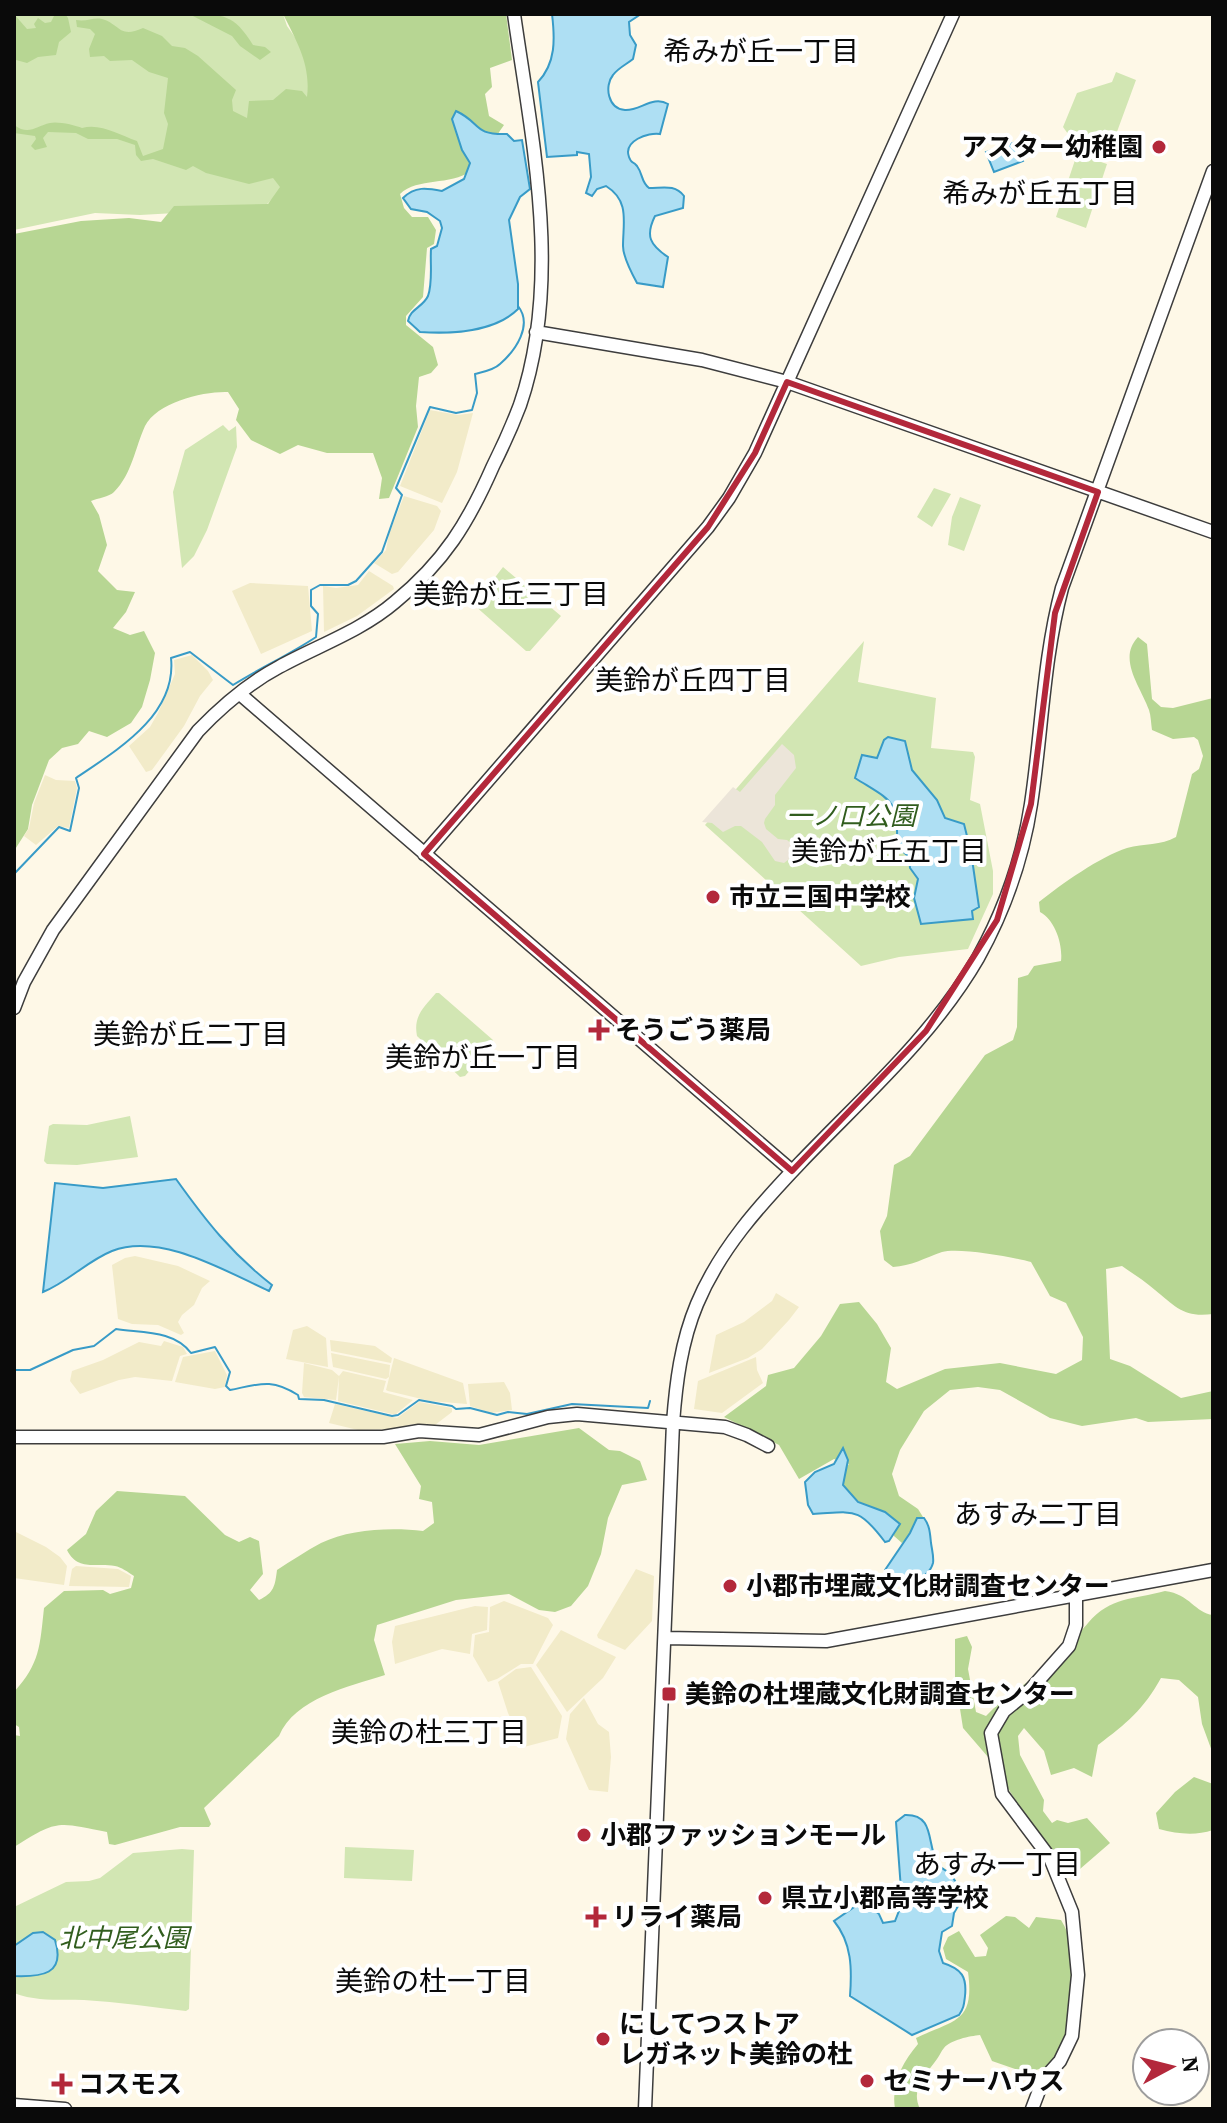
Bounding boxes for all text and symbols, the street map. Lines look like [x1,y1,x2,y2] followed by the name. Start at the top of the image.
[663,32,859,70] district label: 希みが丘一丁目
[961,129,1143,165] place label: アスター幼稚園
[1150,138,1168,156] marker: アスター幼稚園
[942,174,1138,212] district label: 希みが丘五丁目
[413,575,609,613] district label: 美鈴が丘三丁目
[595,661,791,699] district label: 美鈴が丘四丁目
[786,798,920,834] park label: 一ノ口公園
[791,832,987,870] district label: 美鈴が丘五丁目
[729,879,911,915] place label: 市立三国中学校
[704,888,722,906] marker: 市立三国中学校
[615,1012,771,1048] place label: そうごう薬局
[93,1015,289,1053] district label: 美鈴が丘二丁目
[590,1021,608,1039] marker: そうごう薬局
[385,1038,581,1076] district label: 美鈴が丘一丁目
[954,1495,1122,1533] district label: あすみ二丁目
[746,1568,1110,1604] place label: 小郡市埋蔵文化財調査センター
[721,1577,739,1595] marker: 小郡市埋蔵文化財調査センター
[685,1676,1075,1712] place label: 美鈴の杜埋蔵文化財調査センター
[660,1685,678,1703] marker: 美鈴の杜埋蔵文化財調査センター
[331,1713,527,1751] district label: 美鈴の杜三丁目
[600,1817,886,1853] place label: 小郡ファッションモール
[575,1826,593,1844] marker: 小郡ファッションモール
[913,1845,1081,1883] district label: あすみ一丁目
[781,1880,989,1916] place label: 県立小郡高等学校
[756,1889,774,1907] marker: 県立小郡高等学校
[612,1899,742,1935] place label: リライ薬局
[587,1908,605,1926] marker: リライ薬局
[59,1920,193,1956] park label: 北中尾公園
[335,1962,531,2000] district label: 美鈴の杜一丁目
[619,2006,853,2072] place label: にしてつストア レガネット美鈴の杜
[1131,2027,1211,2107] north arrow
[594,2030,612,2048] marker: にしてつストア レガネット美鈴の杜
[1175,2055,1207,2074] text: N
[883,2063,1064,2099] place label: セミナーハウス
[78,2066,182,2102] place label: コスモス
[858,2072,876,2090] marker: セミナーハウス
[53,2075,71,2093] marker: コスモス

